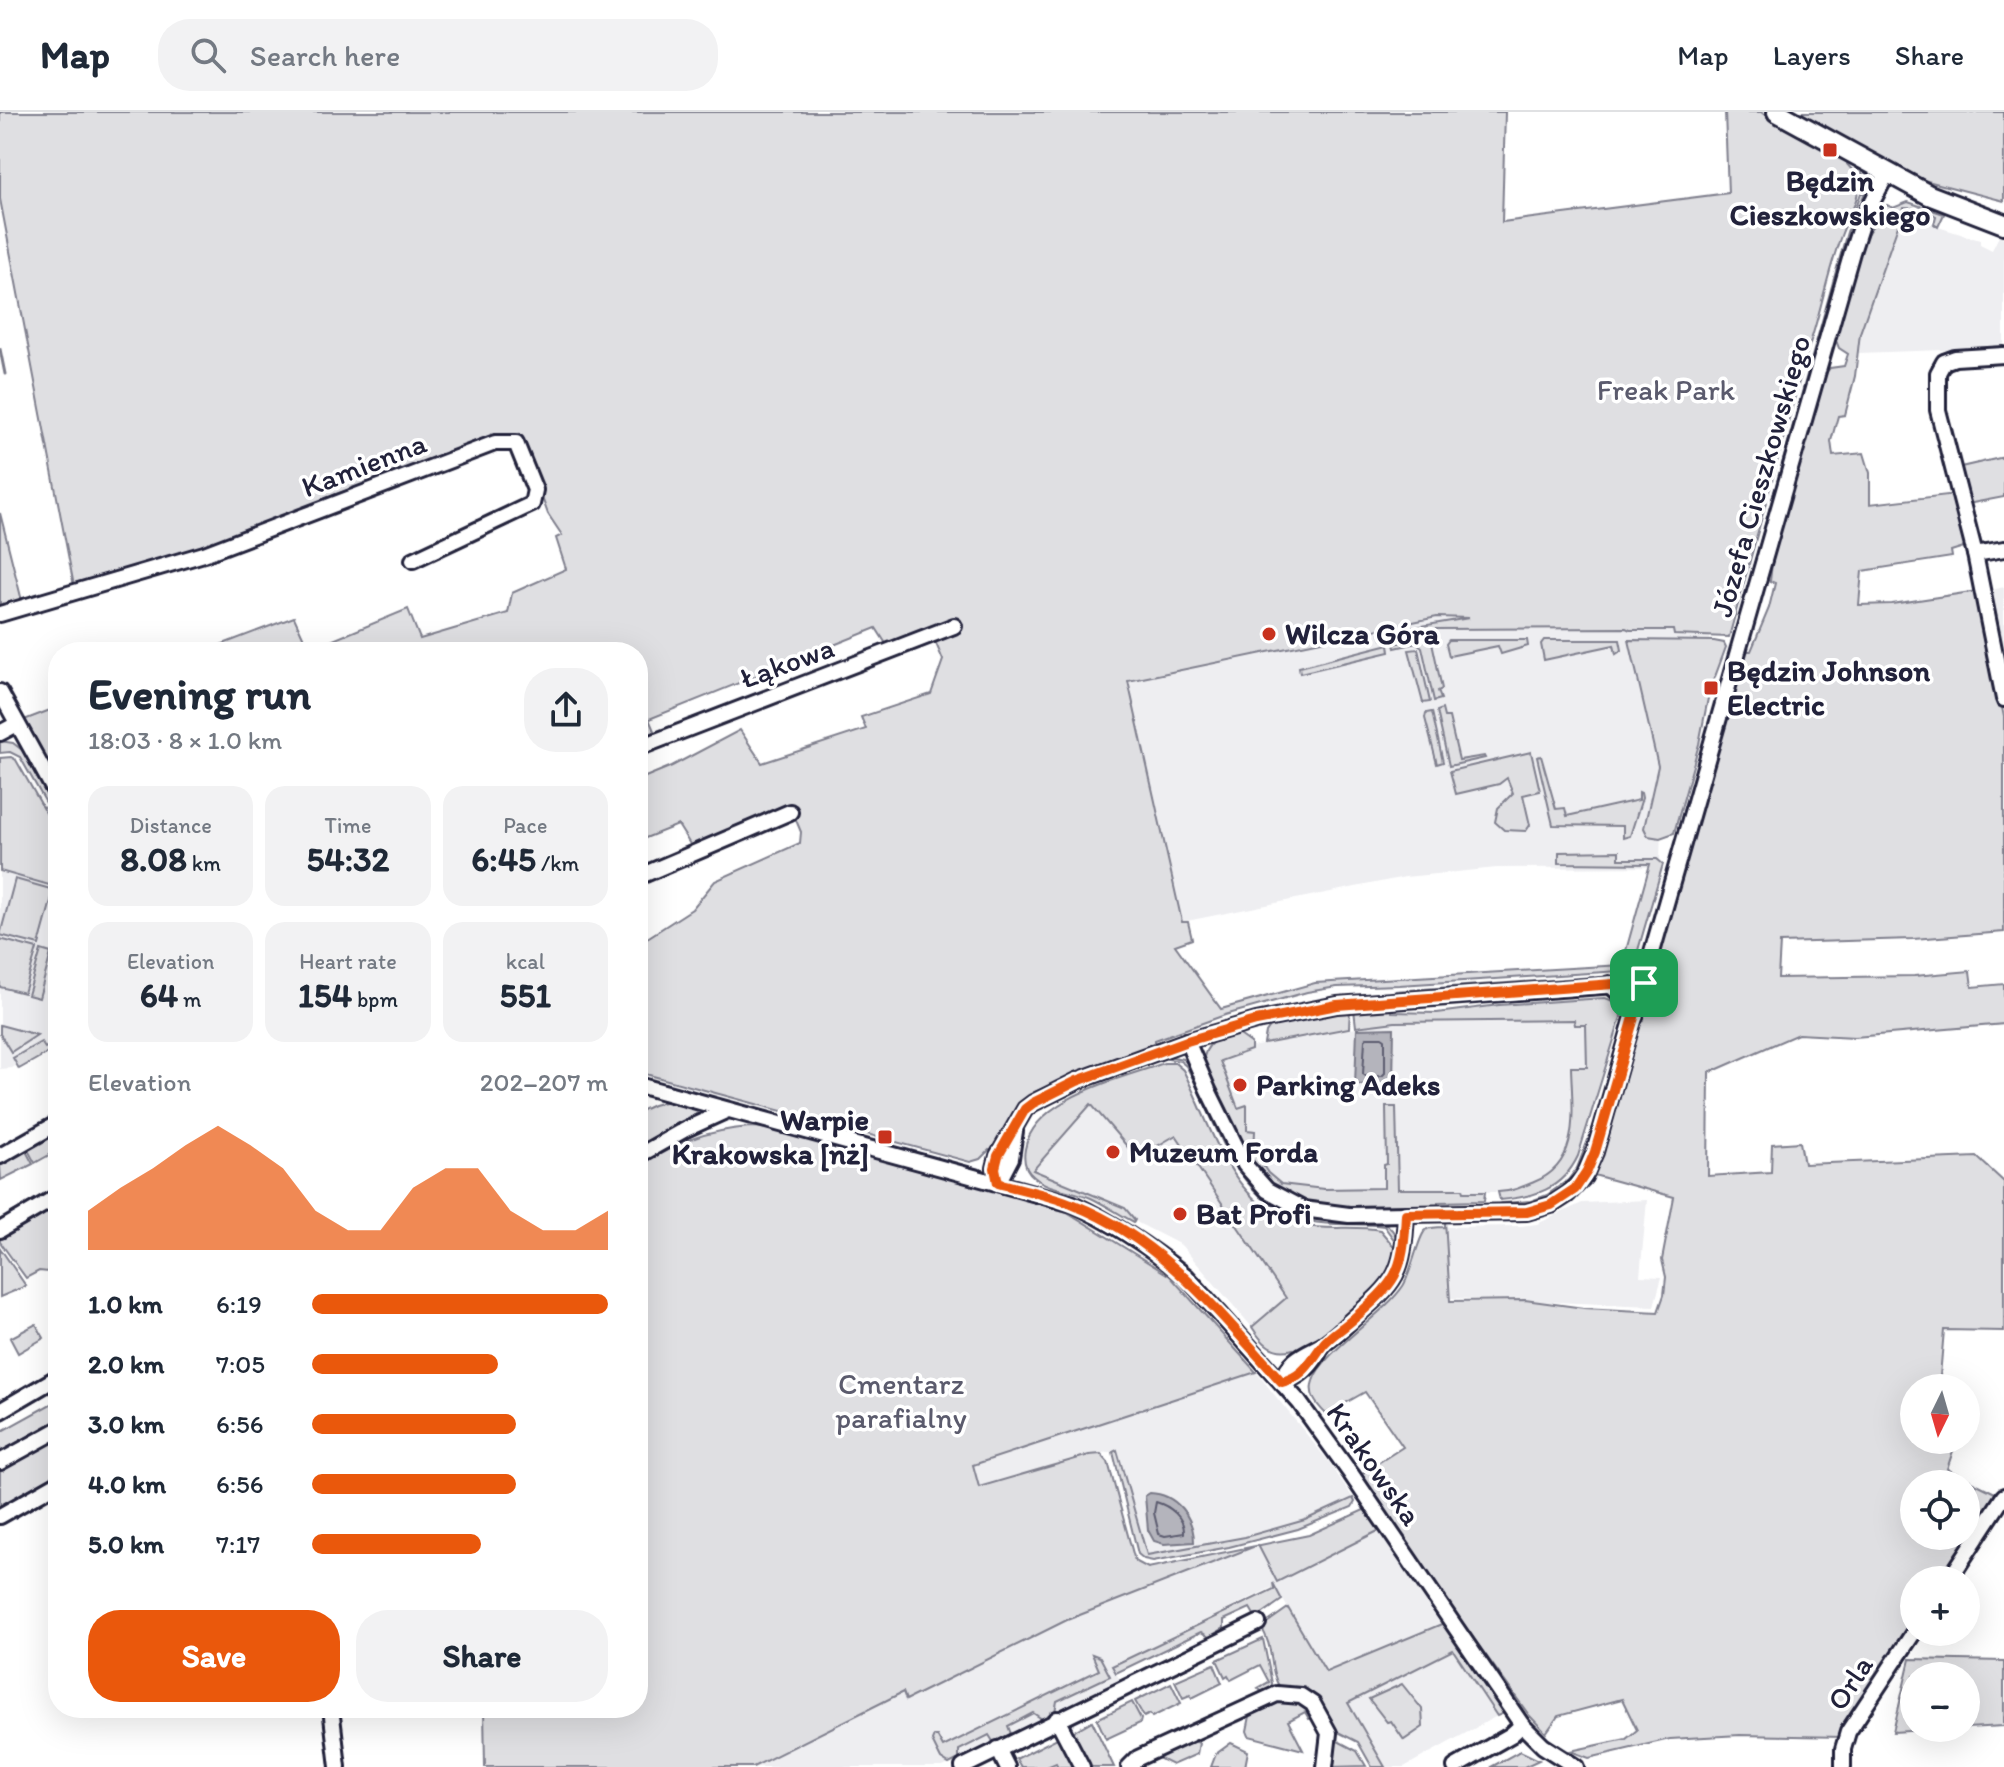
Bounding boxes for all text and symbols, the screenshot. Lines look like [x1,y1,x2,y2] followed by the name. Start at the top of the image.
[158,19,718,91] search box
[40,32,110,78] text: Map
[186,33,230,77] icon: search
[250,37,400,74] text: Search here
[1677,38,1729,72] text: Map
[1773,38,1851,72] text: Layers
[1895,38,1964,72] text: Share
[1821,141,1839,159] marker: Będzin Cieszkowskiego
[1730,162,1930,233] place label: Będzin Cieszkowskiego
[1703,331,1818,621] street label: Józefa Cieszkowskiego
[1597,371,1736,408] park label: Freak Park
[296,424,432,505] street label: Kamienna
[1285,615,1440,652] place label: Wilcza Góra
[1260,625,1278,643] marker: Wilcza Góra
[735,628,839,697] street label: Łąkowa
[1727,652,1930,723] place label: Będzin Johnson Electric
[88,667,311,720] text: Evening run
[524,668,608,752] button: share
[1702,679,1720,697] marker: Będzin Johnson Electric
[88,724,282,756] text: 18:03 · 8 × 1.0 km
[129,812,212,839] text: Distance
[325,812,371,839] text: Time
[503,812,547,839] text: Pace
[120,839,187,880] text: 8.08
[306,839,390,880] text: 54:32
[471,839,536,880] text: 6:45
[187,850,221,877] text: km
[536,850,579,877] text: /km
[127,948,214,975] text: Elevation
[299,948,397,975] text: Heart rate
[506,948,545,975] text: kcal
[1610,949,1678,1017] pin
[1622,961,1666,1005] icon: arrive
[140,975,178,1016] text: 64
[298,975,352,1016] text: 154
[500,975,551,1016] text: 551
[178,986,202,1013] text: m
[352,986,398,1013] text: bpm
[88,1066,191,1098] text: Elevation
[480,1066,608,1098] text: 202–207 m
[1256,1066,1440,1103] place label: Parking Adeks
[1231,1076,1249,1094] marker: Parking Adeks
[672,1101,869,1172] place label: Warpie Krakowska [nż]
[876,1128,894,1146] marker: Warpie Krakowska [nż]
[1129,1133,1318,1170] place label: Muzeum Forda
[1104,1143,1122,1161] marker: Muzeum Forda
[1196,1195,1312,1232] place label: Bat Profi
[1171,1205,1189,1223] marker: Bat Profi
[88,1288,163,1320] text: 1.0 km
[216,1288,262,1320] text: 6:19
[88,1348,164,1380] text: 2.0 km
[216,1348,265,1380] text: 7:05
[835,1365,967,1436] park label: Cmentarz parafialny
[1900,1374,1980,1454] north arrow
[1900,1374,1980,1742] map controls
[1319,1395,1430,1533] street label: Krakowska
[88,1408,165,1440] text: 3.0 km
[216,1408,264,1440] text: 6:56
[88,1468,166,1500] text: 4.0 km
[216,1468,264,1500] text: 6:56
[1900,1470,1980,1550] button: locate
[88,1528,164,1560] text: 5.0 km
[216,1528,260,1560] text: 7:17
[1900,1566,1980,1646] button: +
[88,1610,340,1702] button: Save
[356,1610,608,1702] button: Share
[1818,1648,1881,1717] street label: Orla
[1900,1662,1980,1742] button: −

